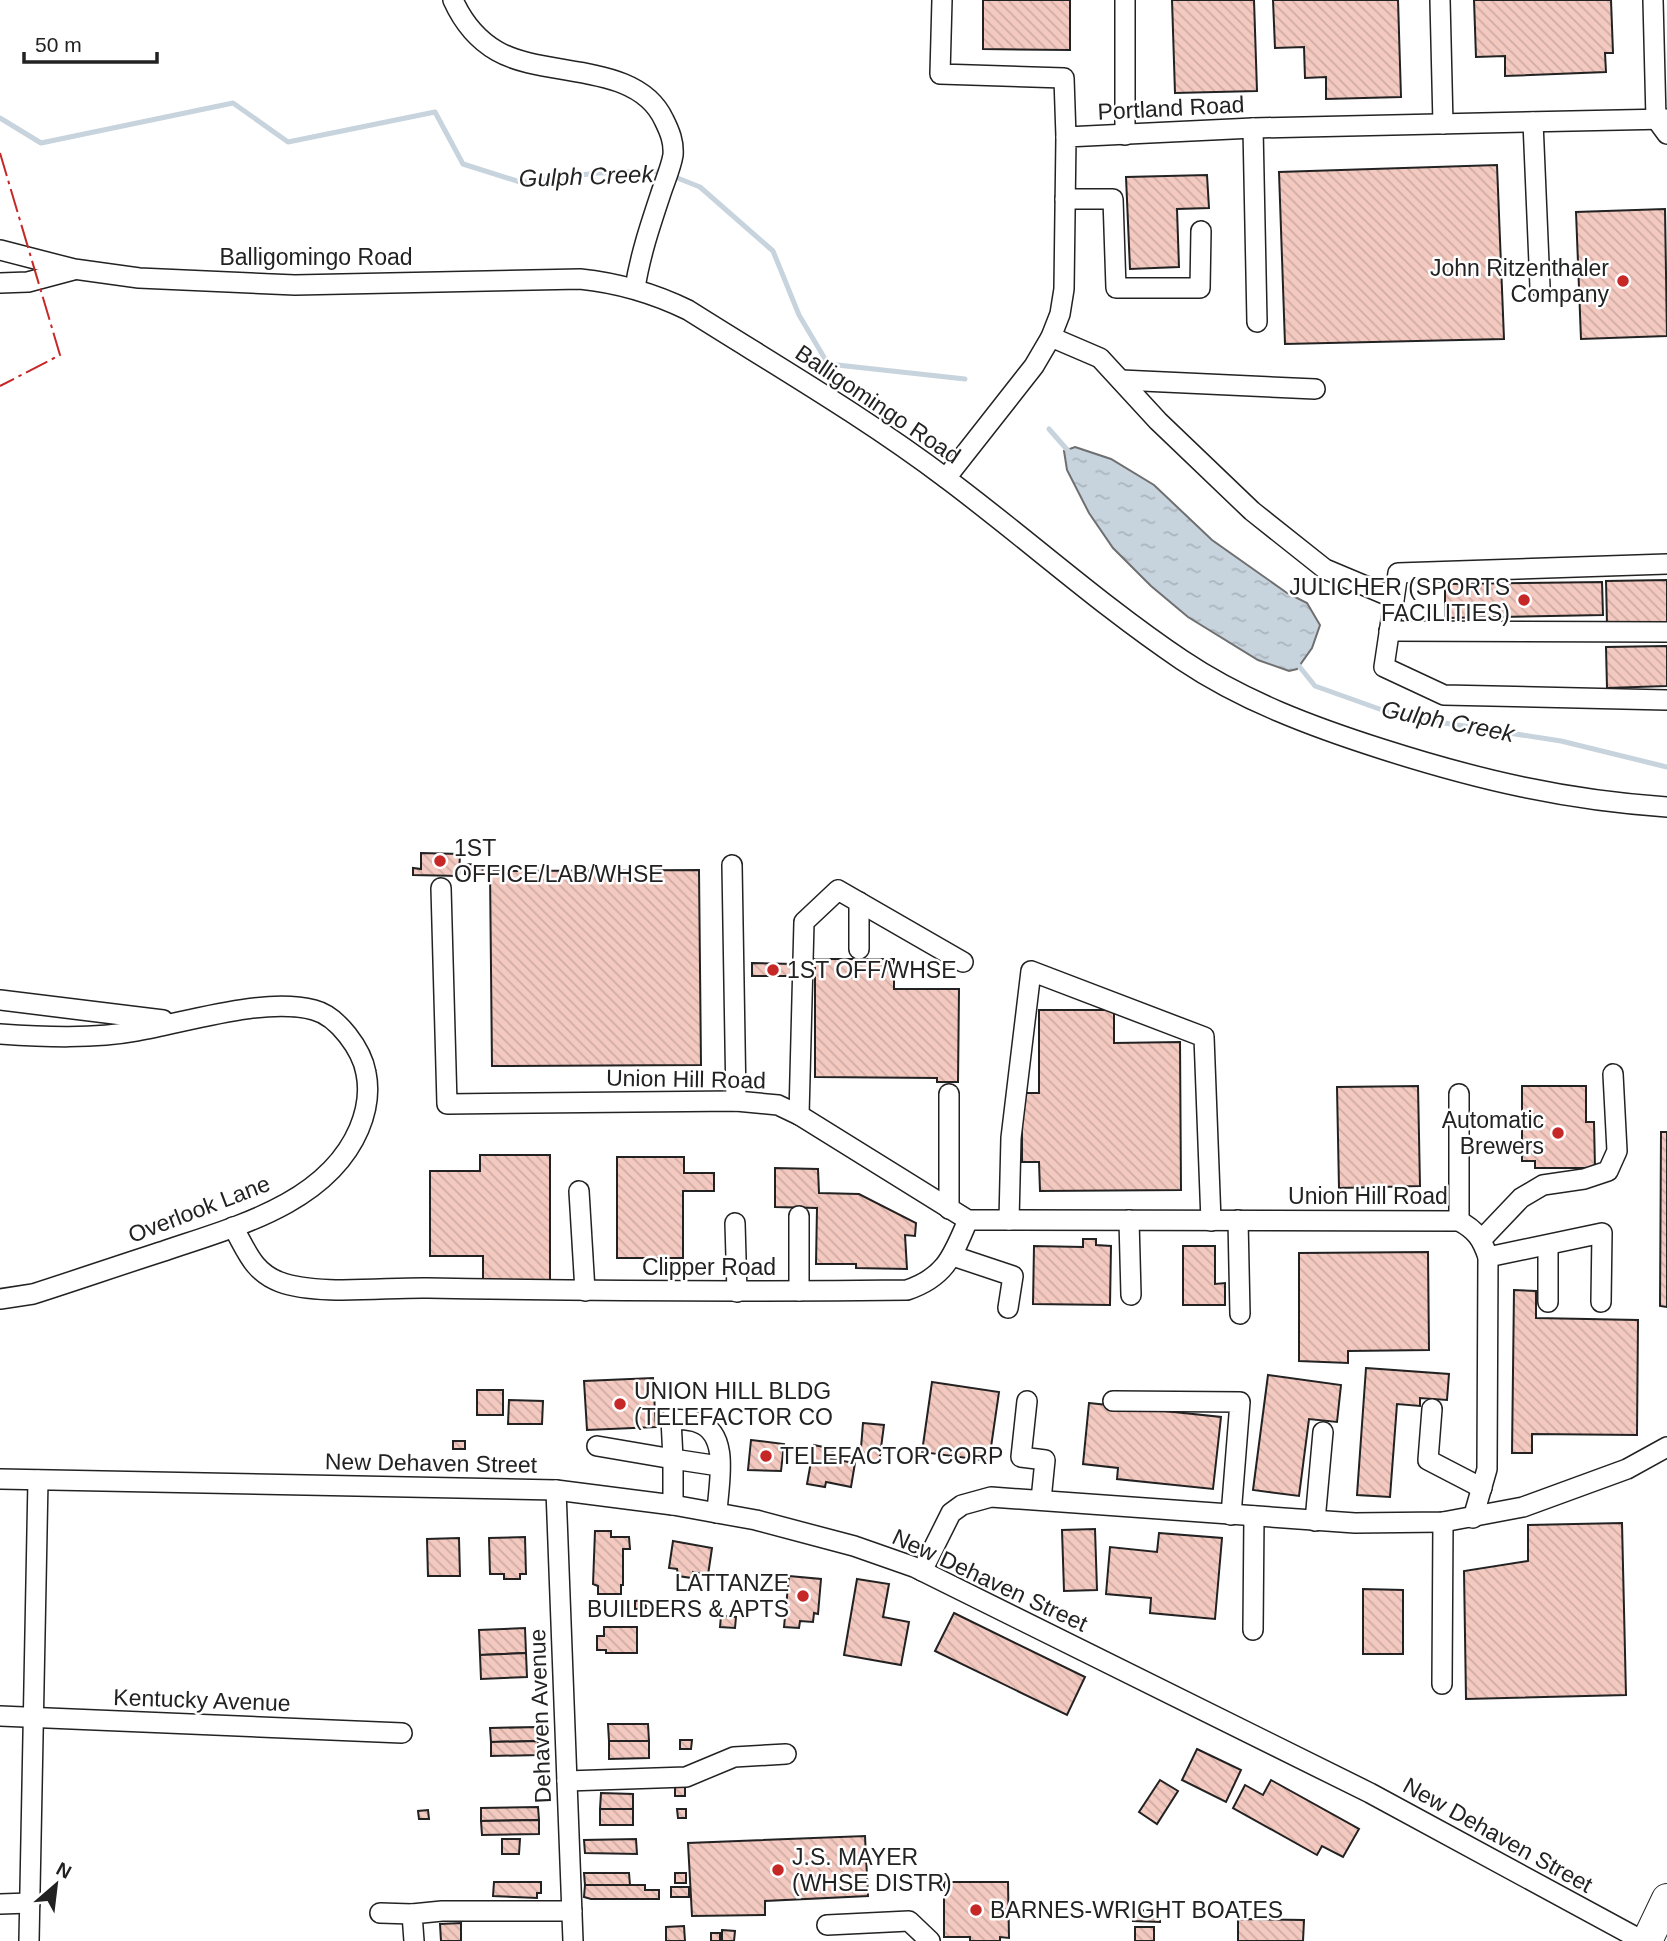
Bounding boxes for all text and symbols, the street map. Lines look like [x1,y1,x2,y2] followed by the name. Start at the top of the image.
[24,21,158,65] scale bar
[35,33,82,56] text: 50 m
[1097,91,1245,125] street label: Portland Road
[518,160,656,192] water label: Gulph Creek
[219,244,413,270] street label: Balligomingo Road
[1430,255,1609,307] place label: John Ritzenthaler Company
[1615,273,1631,289] marker: John Ritzenthaler Company
[791,339,965,469] street label: Balligomingo Road
[1289,574,1510,626] place label: JULICHER (SPORTS FACILITIES)
[1516,592,1532,608] marker: JULICHER (SPORTS FACILITIES)
[1379,695,1519,747] water label: Gulph Creek
[454,835,664,887] place label: 1ST OFFICE/LAB/WHSE
[432,853,448,869] marker: 1ST OFFICE/LAB/WHSE
[787,957,957,983] place label: 1ST OFF/WHSE
[765,962,781,978] marker: 1ST OFF/WHSE
[606,1065,766,1093] street label: Union Hill Road
[1442,1107,1544,1159] place label: Automatic Brewers
[1550,1125,1566,1141] marker: Automatic Brewers
[125,1170,273,1248] street label: Overlook Lane
[1288,1183,1448,1209] street label: Union Hill Road
[642,1254,776,1280] street label: Clipper Road
[634,1378,833,1430] place label: UNION HILL BLDG (TELEFACTOR CO
[612,1396,628,1412] marker: UNION HILL BLDG (TELEFACTOR CO
[780,1443,1003,1469] place label: TELEFACTOR CORP
[325,1448,538,1478] street label: New Dehaven Street
[758,1448,774,1464] marker: TELEFACTOR CORP
[888,1523,1092,1637] street label: New Dehaven Street
[587,1570,789,1622] place label: LATTANZE BUILDERS & APTS
[795,1588,811,1604] marker: LATTANZE BUILDERS & APTS
[524,1628,556,1804] street label: Dehaven Avenue
[113,1684,291,1716] street label: Kentucky Avenue
[1399,1772,1598,1898] street label: New Dehaven Street
[792,1844,952,1896] place label: J.S. MAYER (WHSE DISTR)
[21,1850,91,1920] north arrow
[53,1858,75,1883] text: N
[770,1862,786,1878] marker: J.S. MAYER (WHSE DISTR)
[990,1897,1283,1923] place label: BARNES-WRIGHT BOATES
[968,1902,984,1918] marker: BARNES-WRIGHT BOATES

